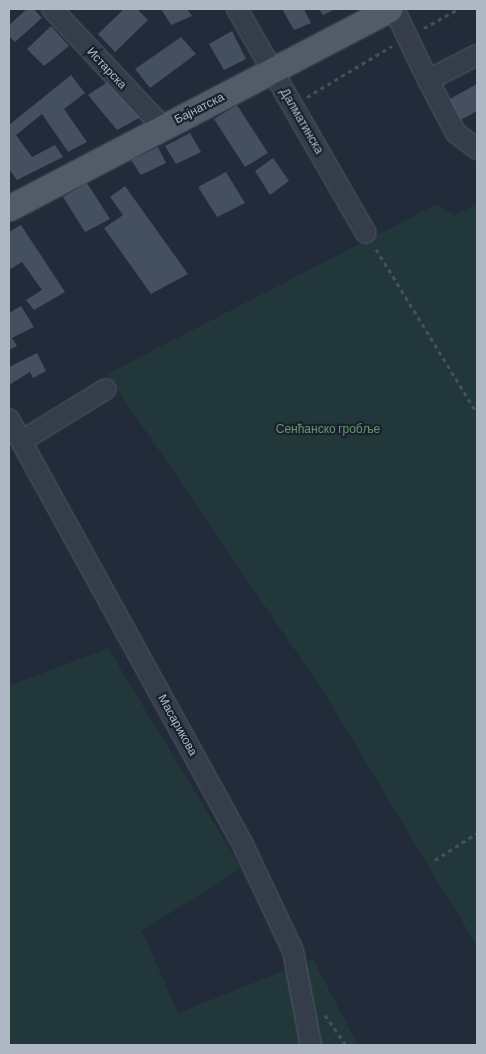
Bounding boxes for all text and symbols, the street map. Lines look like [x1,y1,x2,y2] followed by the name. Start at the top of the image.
[84,44,130,92] street label: Истарска
[277,86,327,156] street label: Далматинска
[172,89,226,127] street label: Бајнатска
[276,422,380,436] park label: Сенћанско гробље
[155,692,201,758] street label: Масарикова

